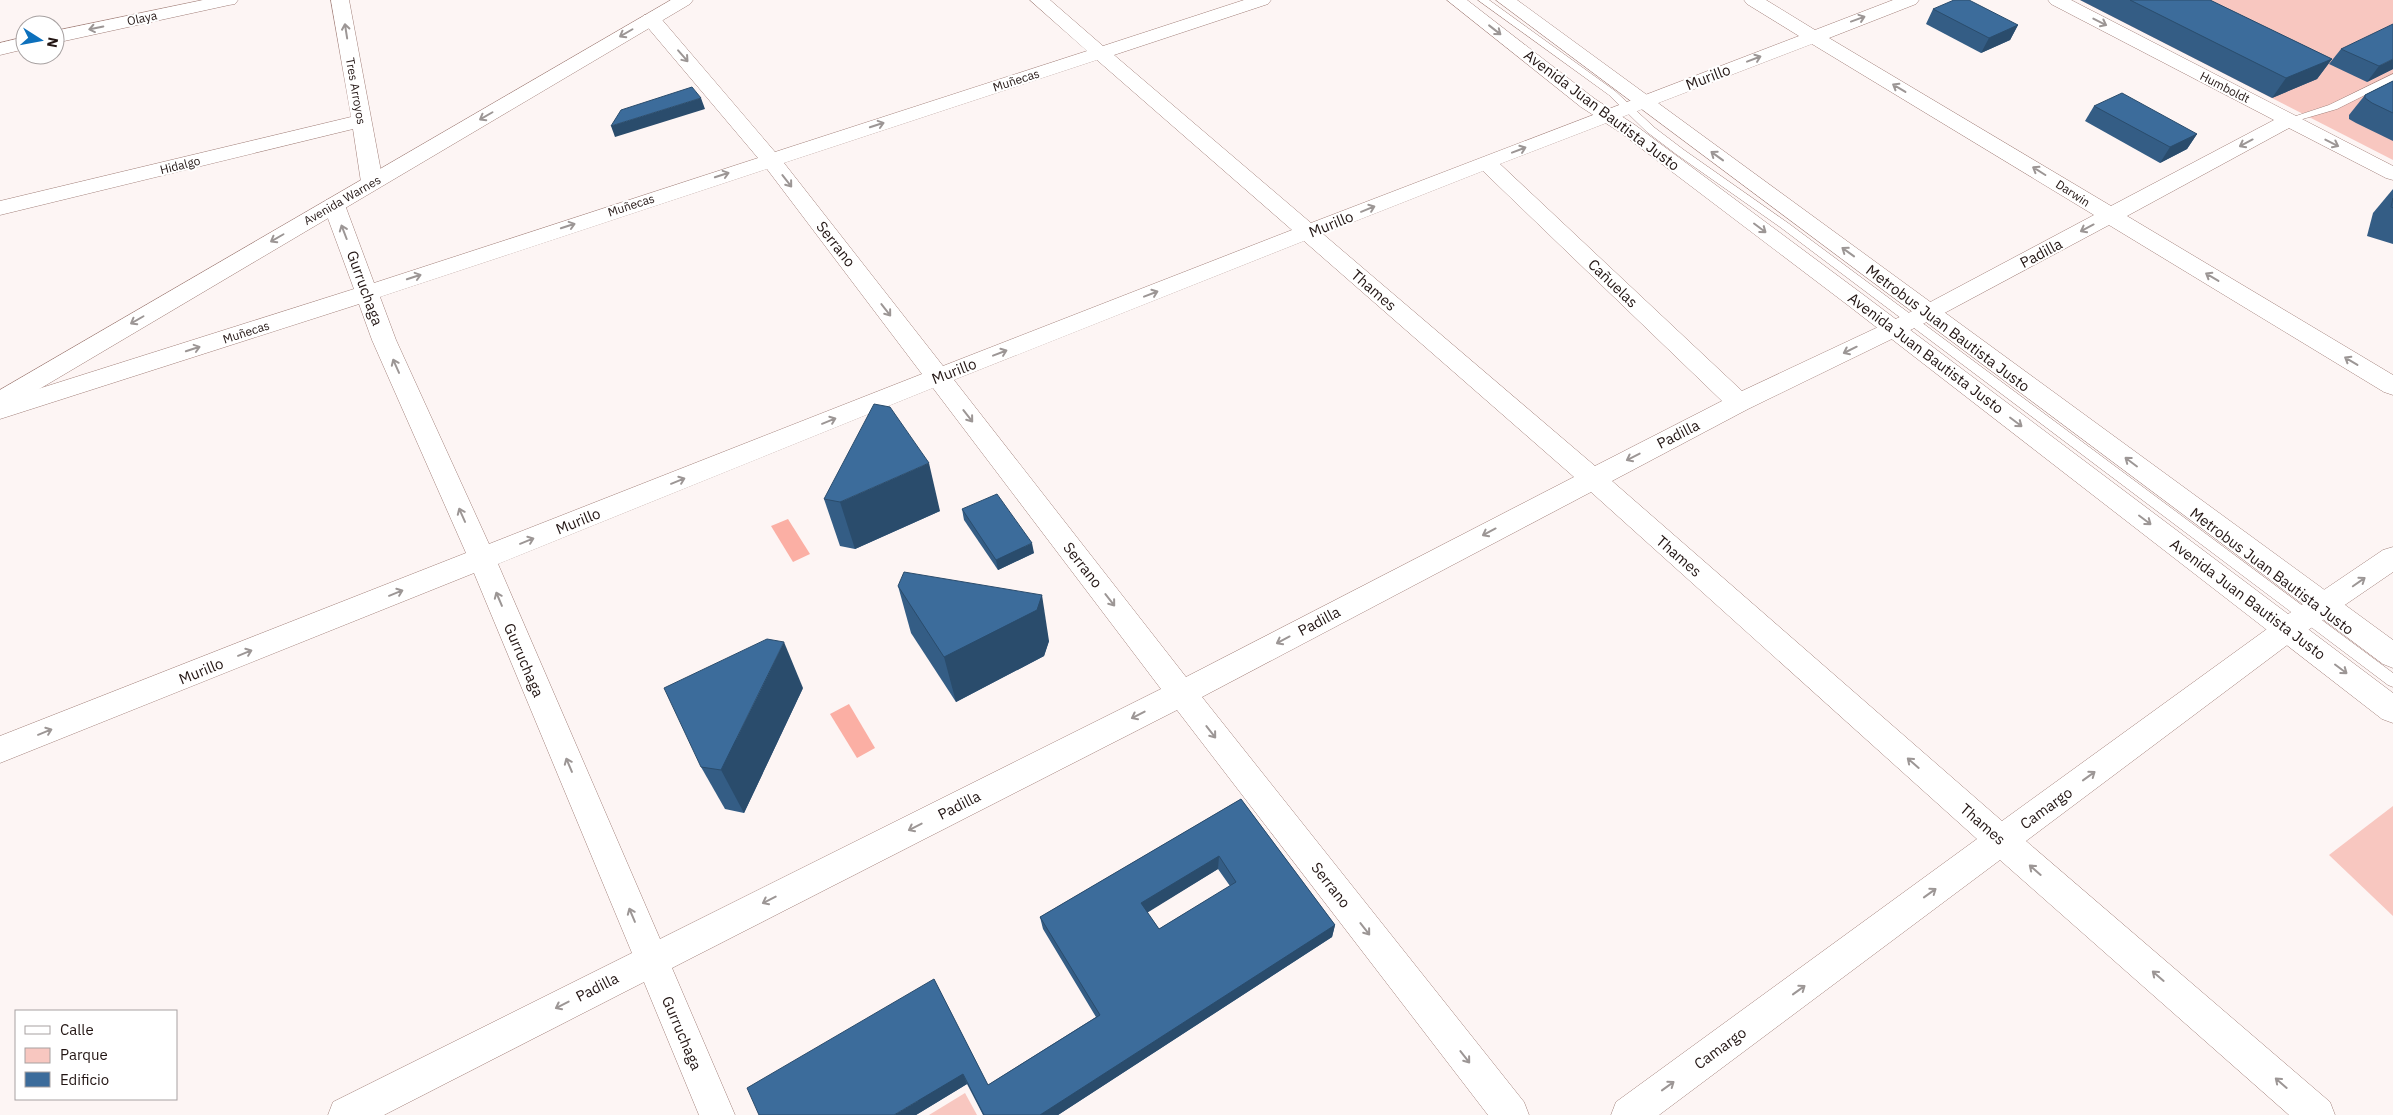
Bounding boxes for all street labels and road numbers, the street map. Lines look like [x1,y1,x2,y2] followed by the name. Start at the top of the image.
[126,7,159,28] street label: Olaya
[1520,45,1684,175] street label: Avenida Juan Bautista Justo
[343,56,369,126] street label: Tres Arroyos
[1683,60,1733,94] street label: Murillo
[991,65,1041,95] street label: Muñecas
[2198,68,2252,106] street label: Humboldt
[158,153,202,177] street label: Hidalgo
[301,172,383,228] street label: Avenida Warnes
[2053,176,2093,210] street label: Darwin
[606,190,656,220] street label: Muñecas
[1306,206,1356,242] street label: Murillo
[812,217,860,271] street label: Serrano
[2016,234,2066,272] street label: Padilla
[343,248,387,328] street label: Gurruchaga
[1584,255,1642,311] street label: Cañuelas
[1862,260,2034,396] street label: Metrobus Juan Bautista Justo
[1347,265,1401,315] street label: Thames
[1844,288,2008,418] street label: Avenida Juan Bautista Justo
[221,317,271,347] street label: Muñecas
[929,354,979,388] street label: Murillo
[1653,415,1703,453] street label: Padilla
[553,503,603,539] street label: Murillo
[2186,503,2358,639] street label: Metrobus Juan Bautista Justo
[1652,531,1706,581] street label: Thames
[2166,534,2330,664] street label: Avenida Juan Bautista Justo
[1059,538,1107,592] street label: Serrano
[1294,602,1344,640] street label: Padilla
[500,620,548,700] street label: Gurruchaga
[176,653,226,689] street label: Murillo
[2016,783,2076,833] street label: Camargo
[934,786,984,824] street label: Padilla
[1956,799,2010,849] street label: Thames
[1307,858,1355,912] street label: Serrano
[572,968,622,1006] street label: Padilla
[658,993,706,1073] street label: Gurruchaga
[1690,1023,1750,1073] street label: Camargo

